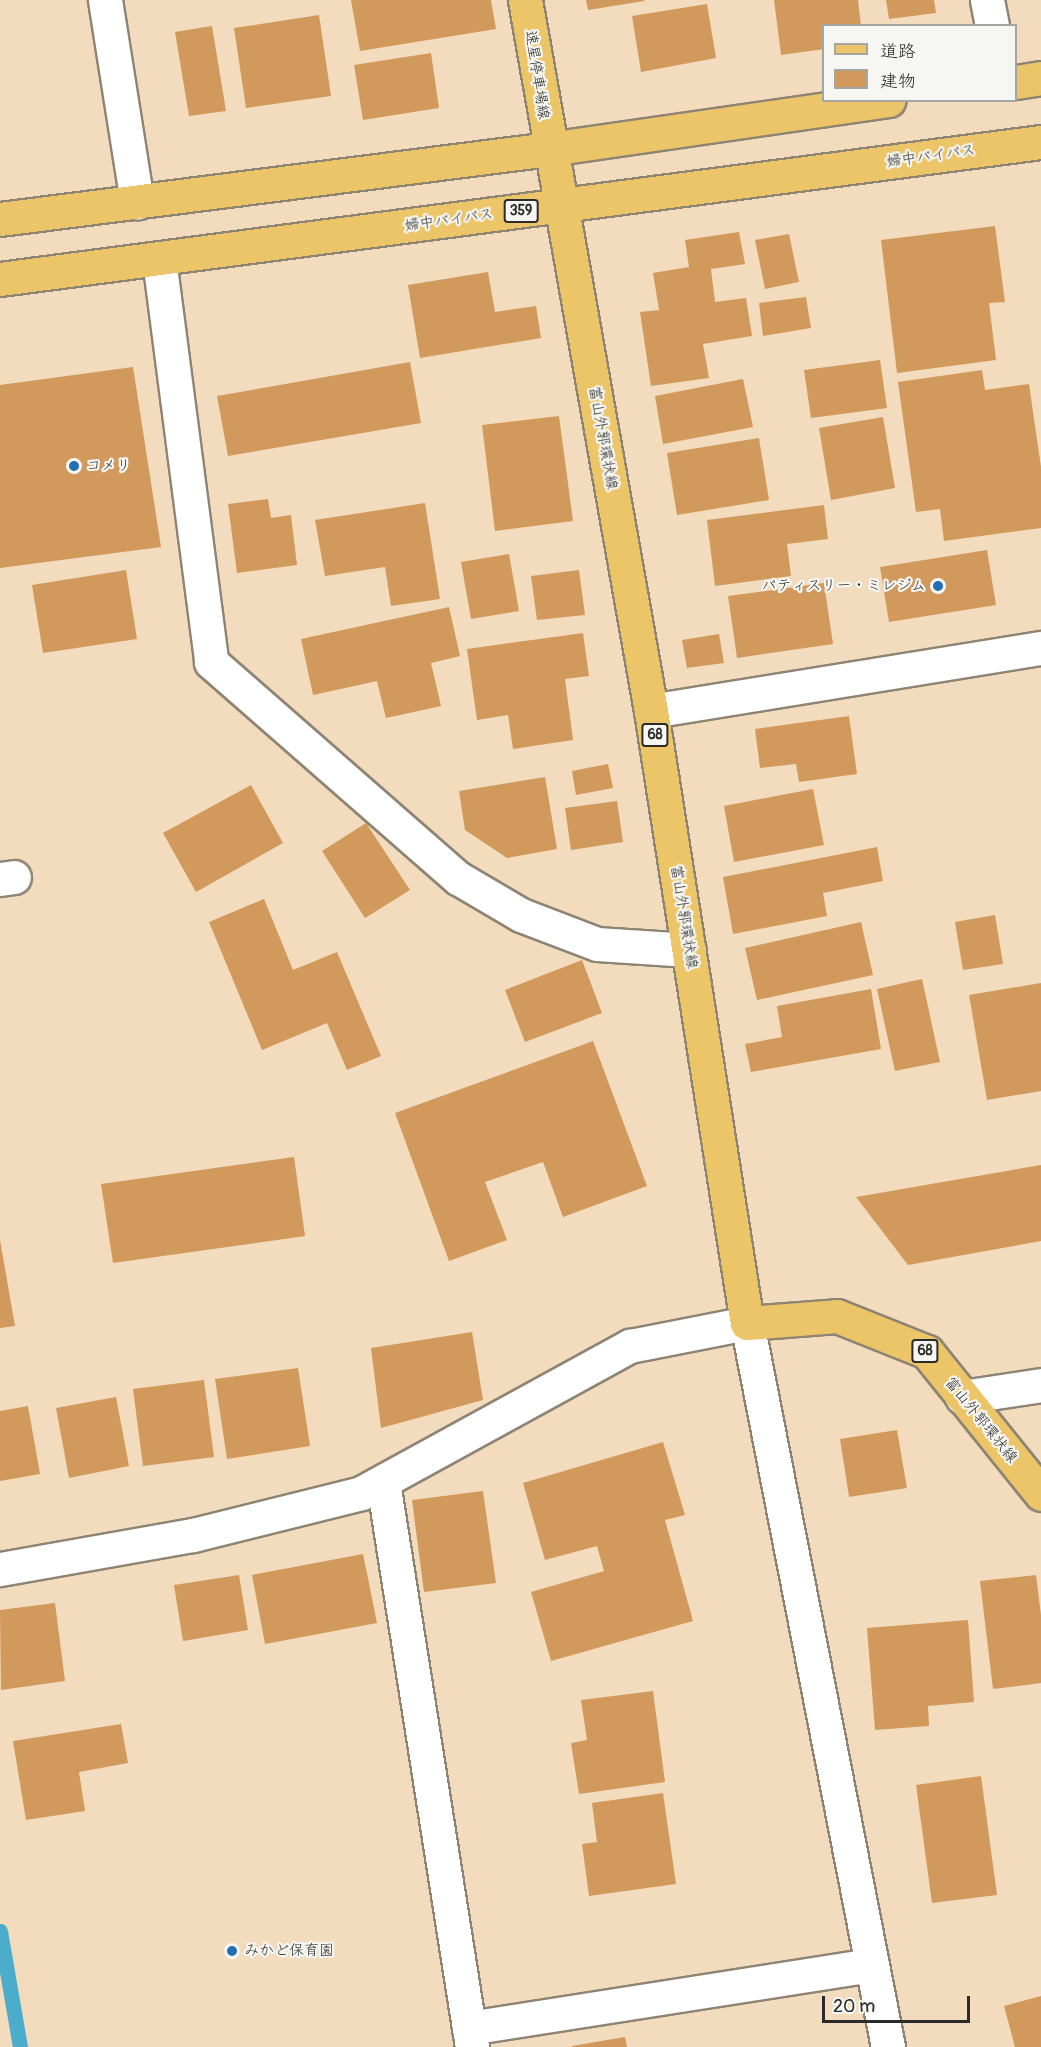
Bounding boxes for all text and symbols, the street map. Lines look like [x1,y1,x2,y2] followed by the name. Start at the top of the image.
[822,24,1017,102] legend
[521,29,553,121] street label: 速星停車場線
[880,40,916,63] text: 道路
[880,70,916,93] text: 建物
[885,141,977,171] street label: 婦中バイパス
[503,200,539,222] road number: 359
[403,205,495,235] street label: 婦中バイパス
[585,385,621,491] street label: 富山外郭環状線
[86,457,131,475] place label: コメリ
[67,459,81,473] marker: コメリ
[761,577,926,595] place label: パティスリー・ミレジム
[931,579,945,593] marker: パティスリー・ミレジム
[640,724,670,746] road number: 68
[667,864,701,970] street label: 富山外郭環状線
[910,1340,940,1362] road number: 68
[941,1374,1021,1466] street label: 富山外郭環状線
[244,1942,334,1960] place label: みかど保育園
[225,1944,239,1958] marker: みかど保育園
[825,1984,974,2022] scale bar
[833,1995,875,2018] text: 20 m

